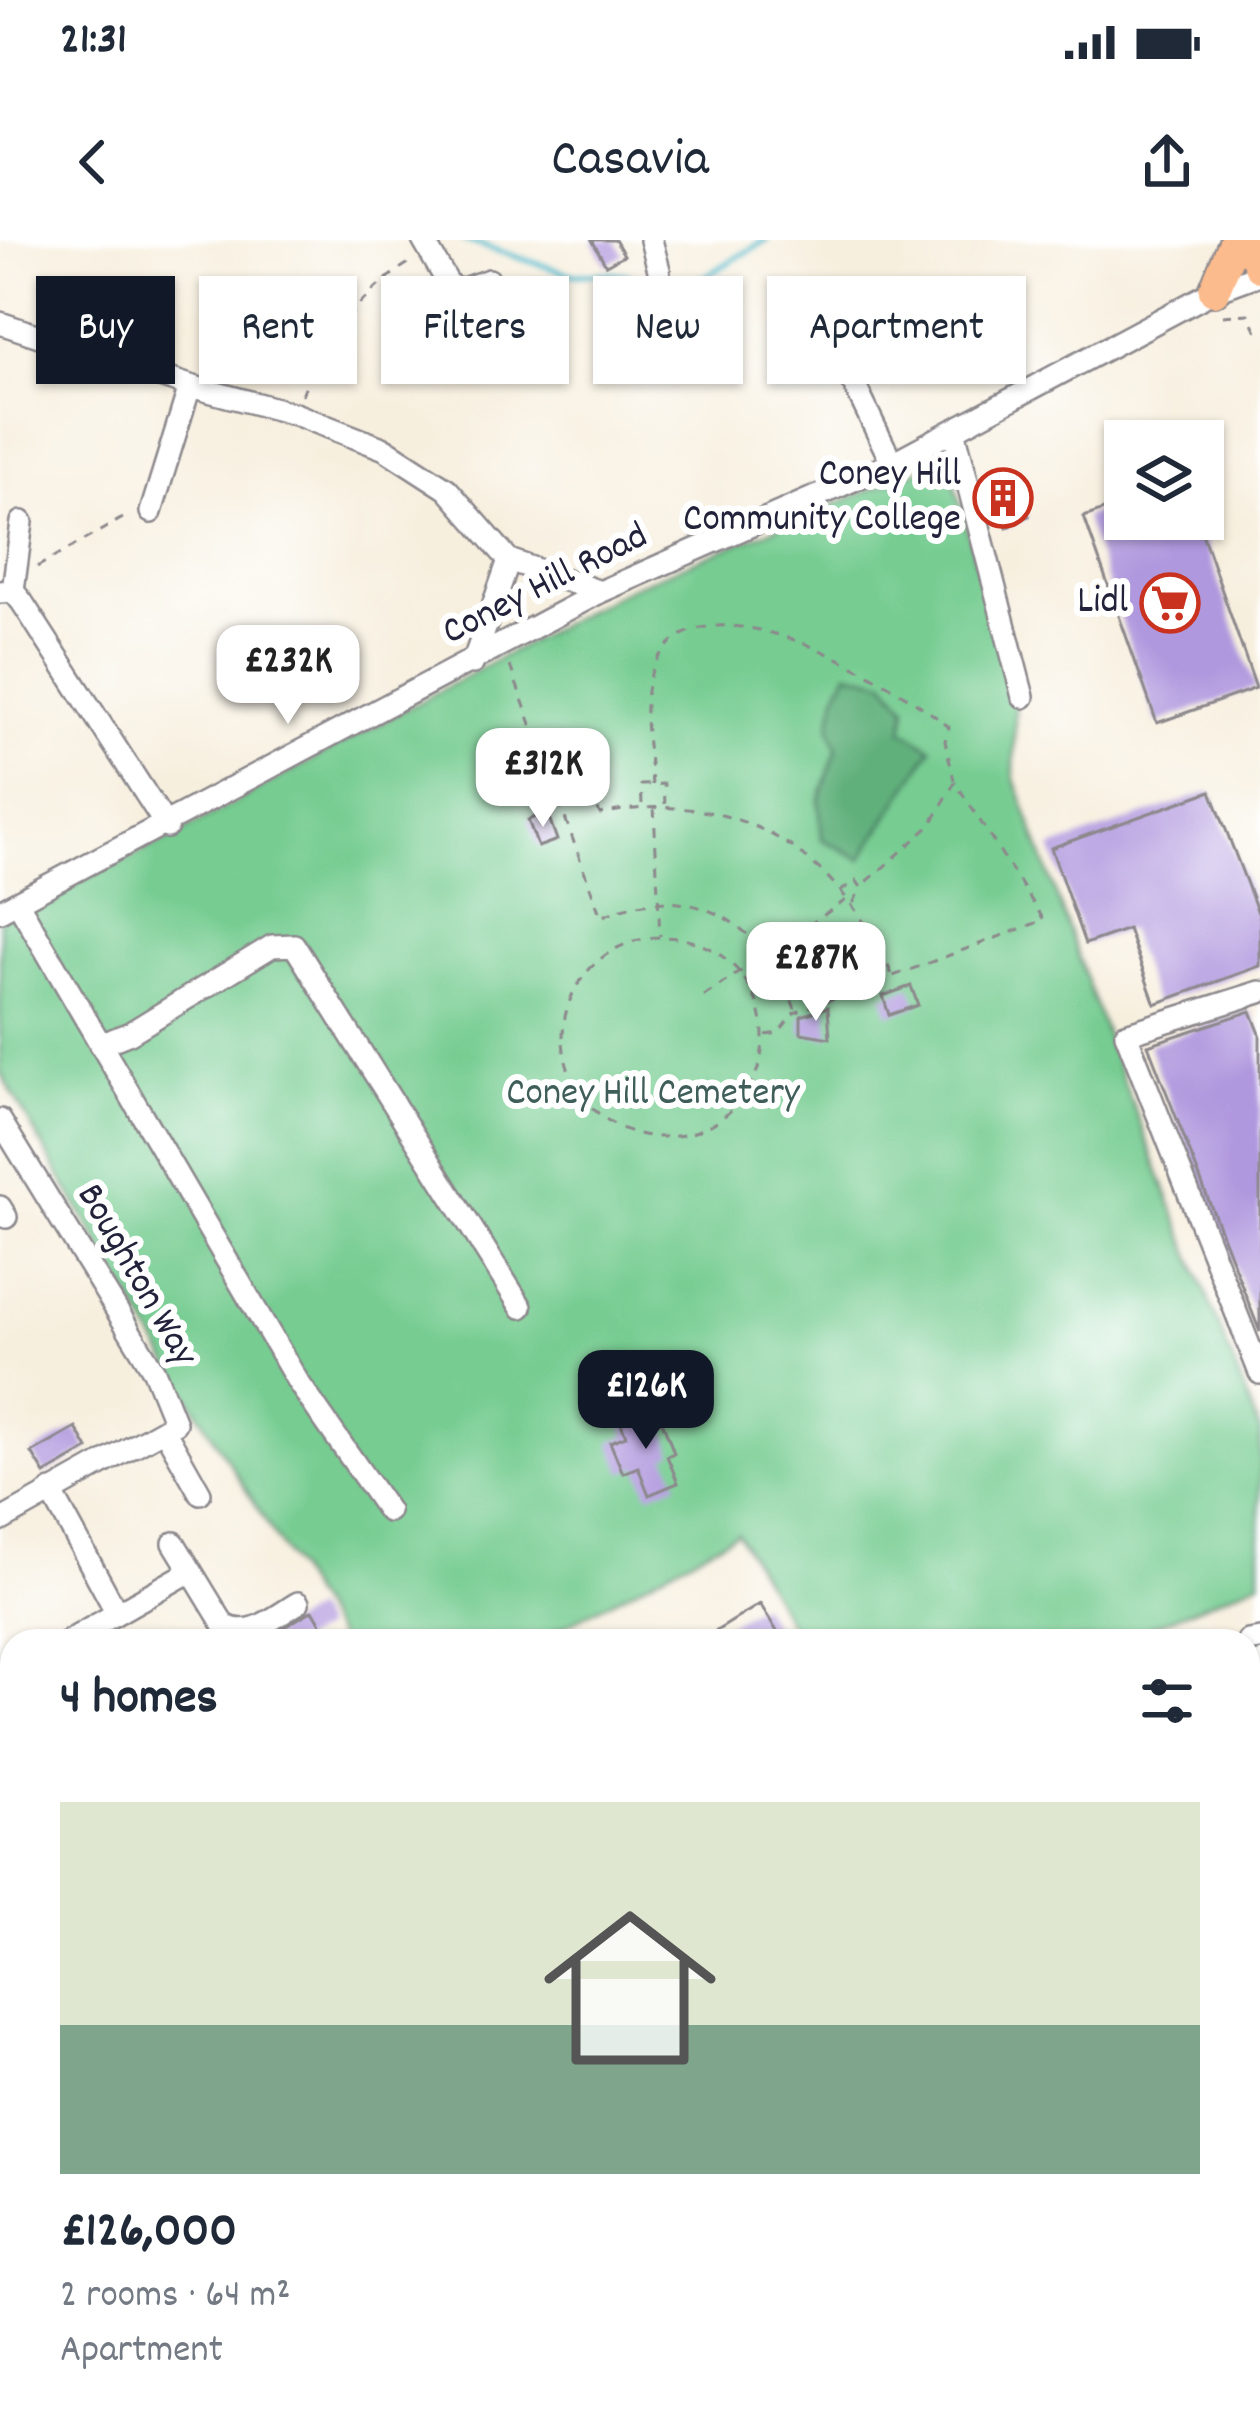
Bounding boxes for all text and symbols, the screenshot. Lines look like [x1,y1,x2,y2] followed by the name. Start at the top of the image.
[60,10,127,74] text: 21:31
[551,124,709,201] text: Casavia
[60,129,126,195] icon: back
[1134,129,1200,195] icon: share
[36,276,175,384] chip: Buy
[199,276,357,384] chip: Rent
[381,276,569,384] chip: Filters
[593,276,743,384] chip: New
[767,276,1026,384] chip: Apartment
[1104,420,1224,540] map controls
[1104,420,1224,540] button: layers
[683,449,961,549] place label: Coney Hill Community College
[972,467,1034,529] building icon: Coney Hill Community College
[434,511,658,661] street label: Coney Hill Road
[1139,572,1201,634] supermarket icon: Lidl
[1077,576,1128,631] place label: Lidl
[204,625,372,727] pin: £232K
[244,636,332,691] text: £232K
[459,728,627,830] pin: £312K
[503,739,583,794] text: £312K
[732,922,900,1024] pin: £287K
[773,933,859,988] text: £287K
[506,1068,801,1123] park label: Coney Hill Cemetery
[60,1174,210,1379] street label: Boughton Way
[562,1350,730,1452] pin: £126K
[605,1361,687,1416] text: £126K
[60,1665,218,1737] text: 4 homes
[1134,1668,1200,1734] icon: filters
[522,1880,738,2096] icon: home
[60,2198,237,2270] text: £126,000
[60,2270,290,2325] text: 2 rooms · 64 m²
[60,2325,223,2380] text: Apartment

